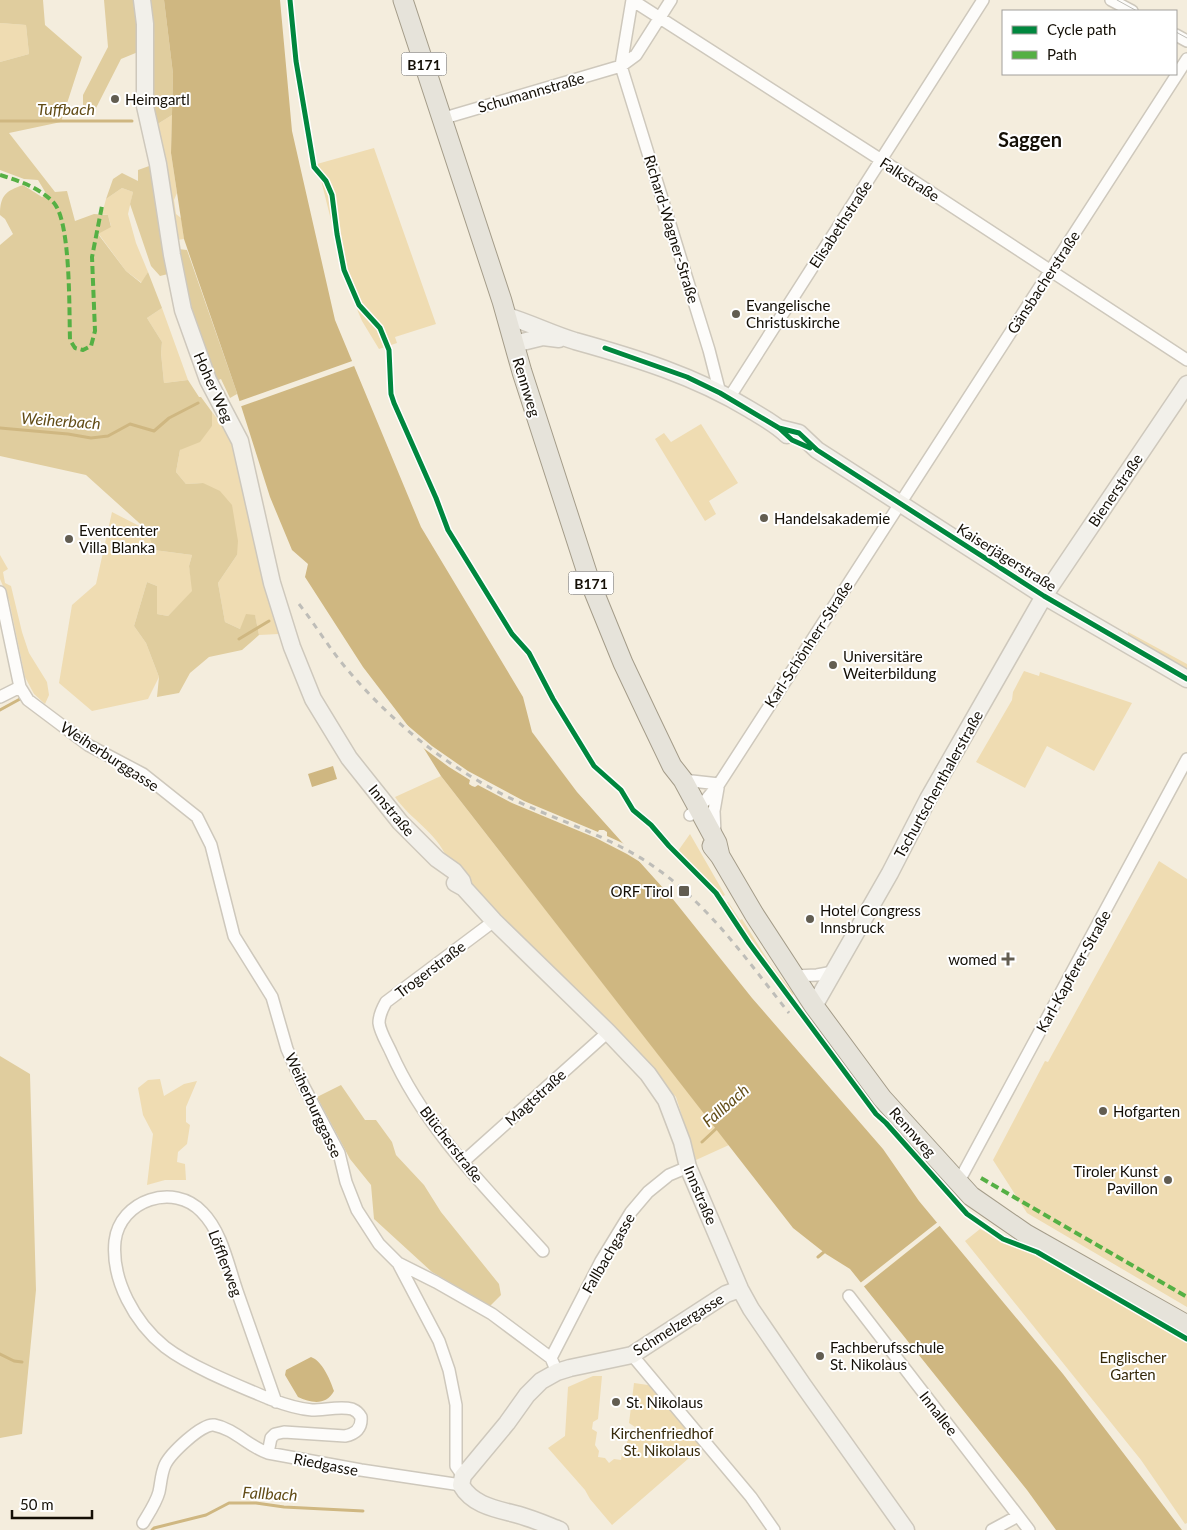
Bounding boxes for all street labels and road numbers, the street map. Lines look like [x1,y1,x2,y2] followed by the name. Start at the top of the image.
[402,52,446,76] road number: B171
[476,68,586,116] street label: Schumannstraße
[641,153,703,305] street label: Richard-Wagner-Straße
[877,153,943,205] street label: Falkstraße
[805,177,875,271] street label: Elisabethstraße
[1003,227,1083,337] street label: Gänsbacherstraße
[190,349,238,425] street label: Hoher Weg
[509,355,545,419] street label: Rennweg
[1084,450,1146,530] street label: Bienerstraße
[954,519,1060,595] street label: Kaiserjägerstraße
[568,572,614,594] road number: B171
[760,577,856,711] street label: Karl-Schönherr-Straße
[890,707,986,861] street label: Tschurtschenthalerstraße
[57,717,163,795] street label: Weiherburggasse
[365,780,419,840] street label: Innstraße
[1032,907,1114,1035] street label: Karl-Kapferer-Straße
[391,937,469,1001] street label: Trogerstraße
[282,1050,346,1161] street label: Weiherburggasse
[501,1065,569,1129] street label: Magtstraße
[417,1102,487,1186] street label: Blücherstraße
[886,1103,940,1161] street label: Rennweg
[681,1163,721,1227] street label: Innstraße
[578,1210,638,1296] street label: Fallbachgasse
[205,1227,247,1299] street label: Löfflerweg
[629,1289,727,1359] street label: Schmelzergasse
[916,1387,962,1439] street label: Innallee
[292,1449,360,1479] street label: Riedgasse

